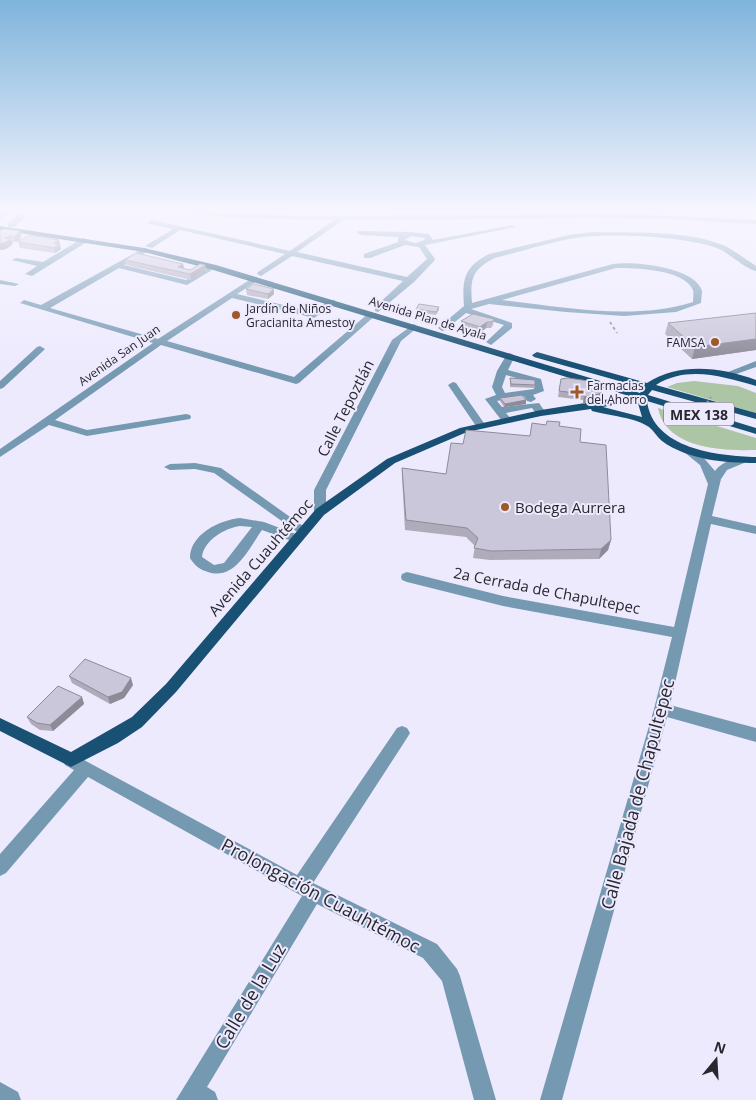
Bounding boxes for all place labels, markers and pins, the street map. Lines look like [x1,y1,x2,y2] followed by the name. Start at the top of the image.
[245,300,356,331] place label: Jardín de Niños Gracianita Amestoy
[230,309,242,321] marker: Jardín de Niños Gracianita Amestoy
[666,334,705,351] place label: FAMSA
[709,336,721,348] marker: FAMSA
[587,377,646,408] place label: Farmacias del Ahorro
[571,386,583,398] marker: Farmacias del Ahorro
[515,497,626,517] place label: Bodega Aurrera
[499,501,511,513] marker: Bodega Aurrera

